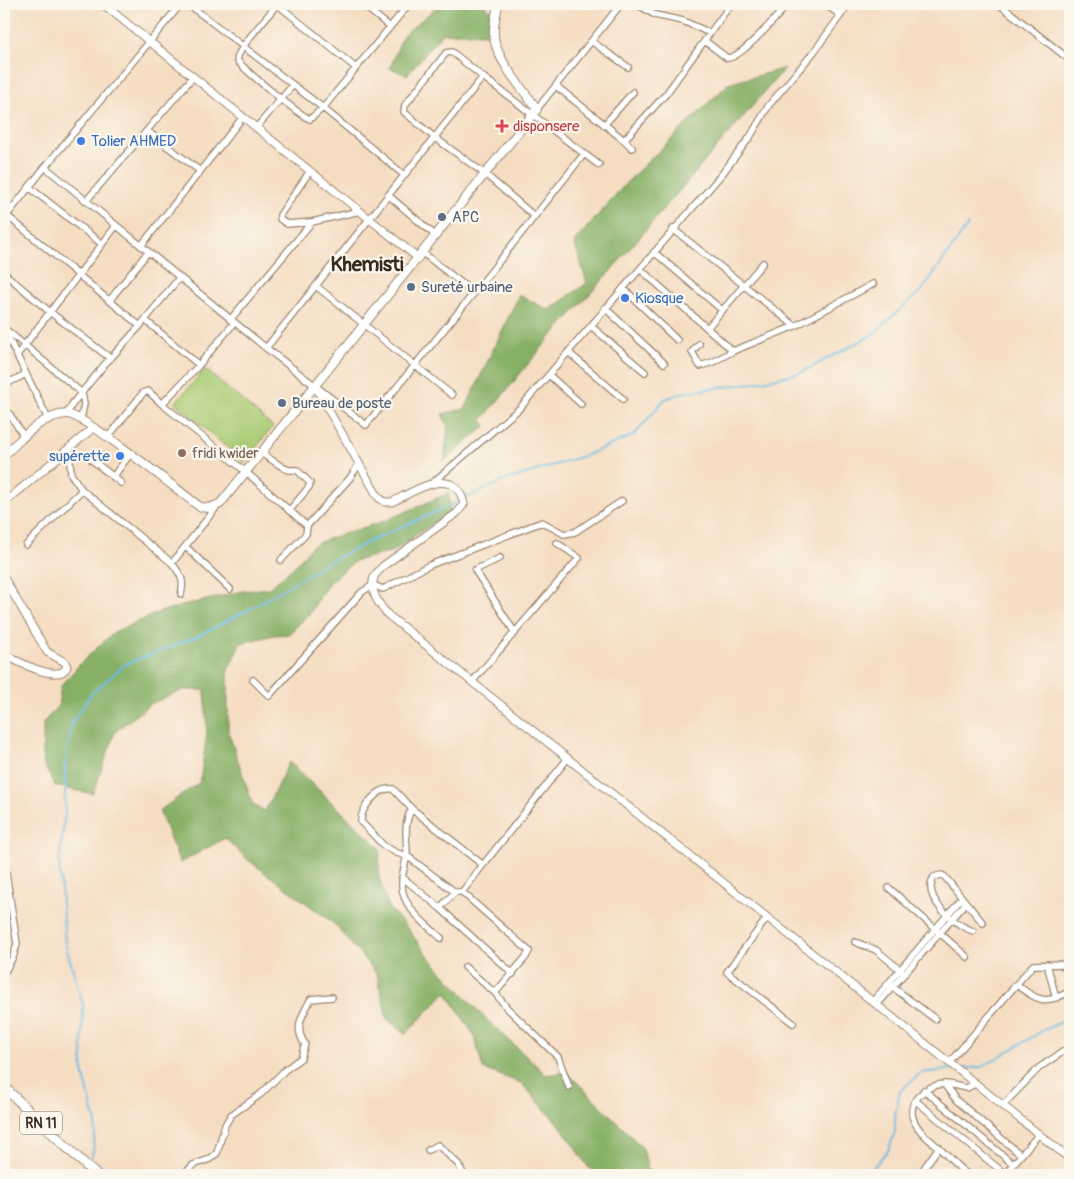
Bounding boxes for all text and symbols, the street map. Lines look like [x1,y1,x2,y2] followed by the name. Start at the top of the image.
[513,117,580,136] place label: disponsere
[495,119,509,133] marker: disponsere
[91,132,176,151] place label: Tolier AHMED
[75,135,87,147] marker: Tolier AHMED
[452,208,479,227] place label: APC
[436,211,448,223] marker: APC
[331,252,404,277] district label: Khemisti
[421,278,513,297] place label: Sureté urbaine
[405,281,417,293] marker: Sureté urbaine
[635,289,684,308] place label: Kiosque
[619,292,631,304] marker: Kiosque
[292,394,392,413] place label: Bureau de poste
[276,397,288,409] marker: Bureau de poste
[192,444,259,463] place label: fridi kwider
[49,447,111,466] place label: supérette
[176,447,188,459] marker: fridi kwider
[114,450,126,462] marker: supérette
[20,1112,62,1134] road number: RN 11

